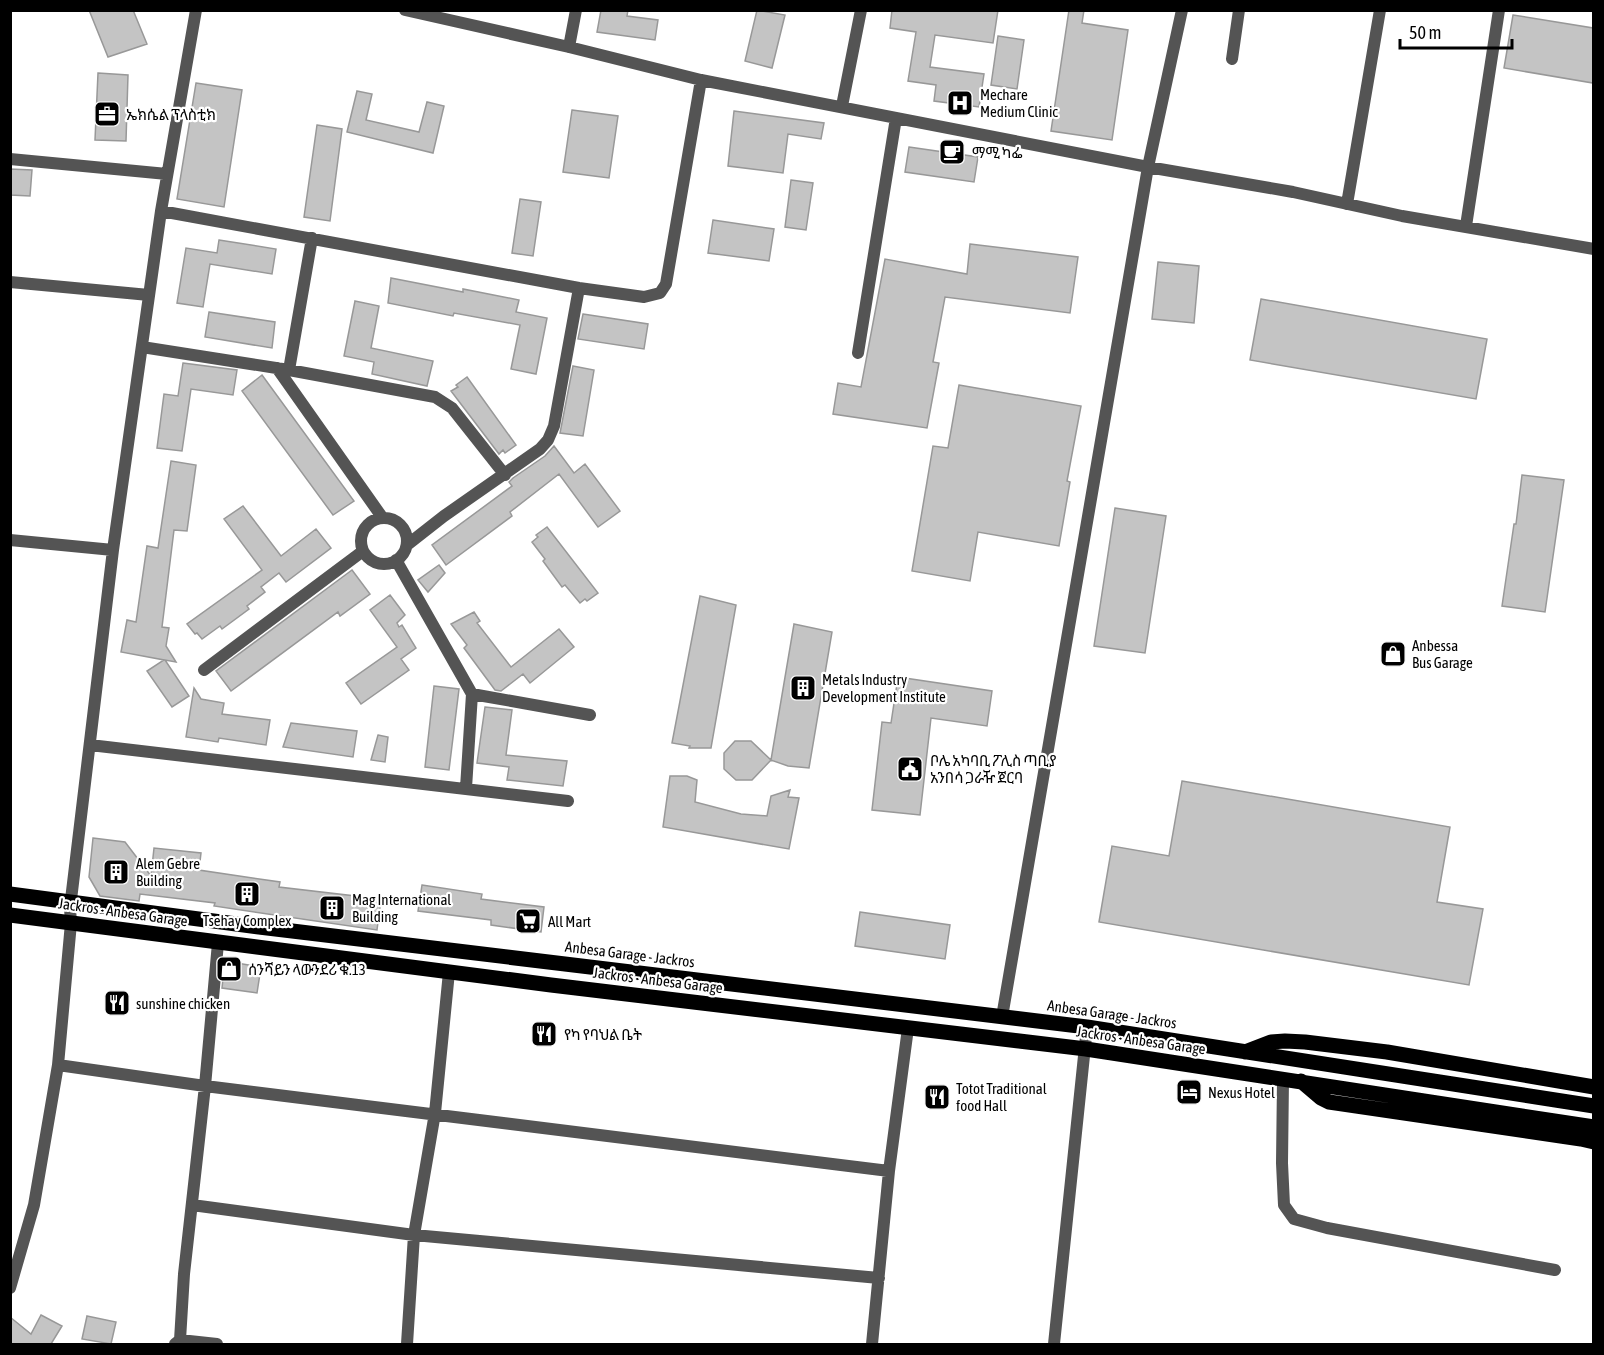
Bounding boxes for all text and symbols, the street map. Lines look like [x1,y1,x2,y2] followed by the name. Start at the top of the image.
[1400,12,1512,50] scale bar
[1409,22,1441,43] text: 50 m
[980,86,1058,120] place label: Mechare Medium Clinic
[945,88,975,118] hospital icon: Mechare Medium Clinic
[92,99,122,129] office icon: ኤክሴል ፕላስቲክ
[126,106,216,123] place label: ኤክሴል ፕላስቲክ
[937,137,967,167] cafe icon: ማሚ ካፌ
[972,144,1022,161] place label: ማሚ ካፌ
[1412,637,1473,671] place label: Anbessa Bus Garage
[1378,639,1408,669] shop icon: Anbessa Bus Garage
[822,671,946,705] place label: Metals Industry Development Institute
[788,673,818,703] building icon: Metals Industry Development Institute
[930,752,1057,786] place label: ቦሌ አካባቢ ፖሊስ ጣቢያ አንበሳ ጋራዥ ጀርባ
[895,754,925,784] public building icon: ቦሌ አካባቢ ፖሊስ ጣቢያ አንበሳ ጋራዥ ጀርባ
[136,855,200,889] place label: Alem Gebre Building
[101,857,131,887] building icon: Alem Gebre Building
[232,879,262,909] building icon: Tsehay Complex
[352,891,451,925] place label: Mag International Building
[317,893,347,923] building icon: Mag International Building
[57,895,189,930] street label: Jackros - Anbesa Garage
[513,906,543,936] supermarket icon: All Mart
[203,912,291,929] place label: Tsehay Complex
[548,913,591,930] place label: All Mart
[564,938,696,970] street label: Anbesa Garage - Jackros
[214,954,244,984] shop icon: ሰንሻይን ላውንደሪ ቁ.13
[248,961,366,978] place label: ሰንሻይን ላውንደሪ ቁ.13
[592,964,724,996] street label: Jackros - Anbesa Garage
[102,988,132,1018] restaurant icon: sunshine chicken
[136,995,230,1012] place label: sunshine chicken
[1046,997,1178,1031] street label: Anbesa Garage - Jackros
[529,1019,559,1049] restaurant icon: የካ የባህል ቤት
[1075,1023,1207,1058] street label: Jackros - Anbesa Garage
[564,1026,642,1043] place label: የካ የባህል ቤት
[1174,1077,1204,1107] hotel icon: Nexus Hotel
[956,1080,1047,1114] place label: Totot Traditional food Hall
[922,1082,952,1112] restaurant icon: Totot Traditional food Hall
[1208,1084,1275,1101] place label: Nexus Hotel

